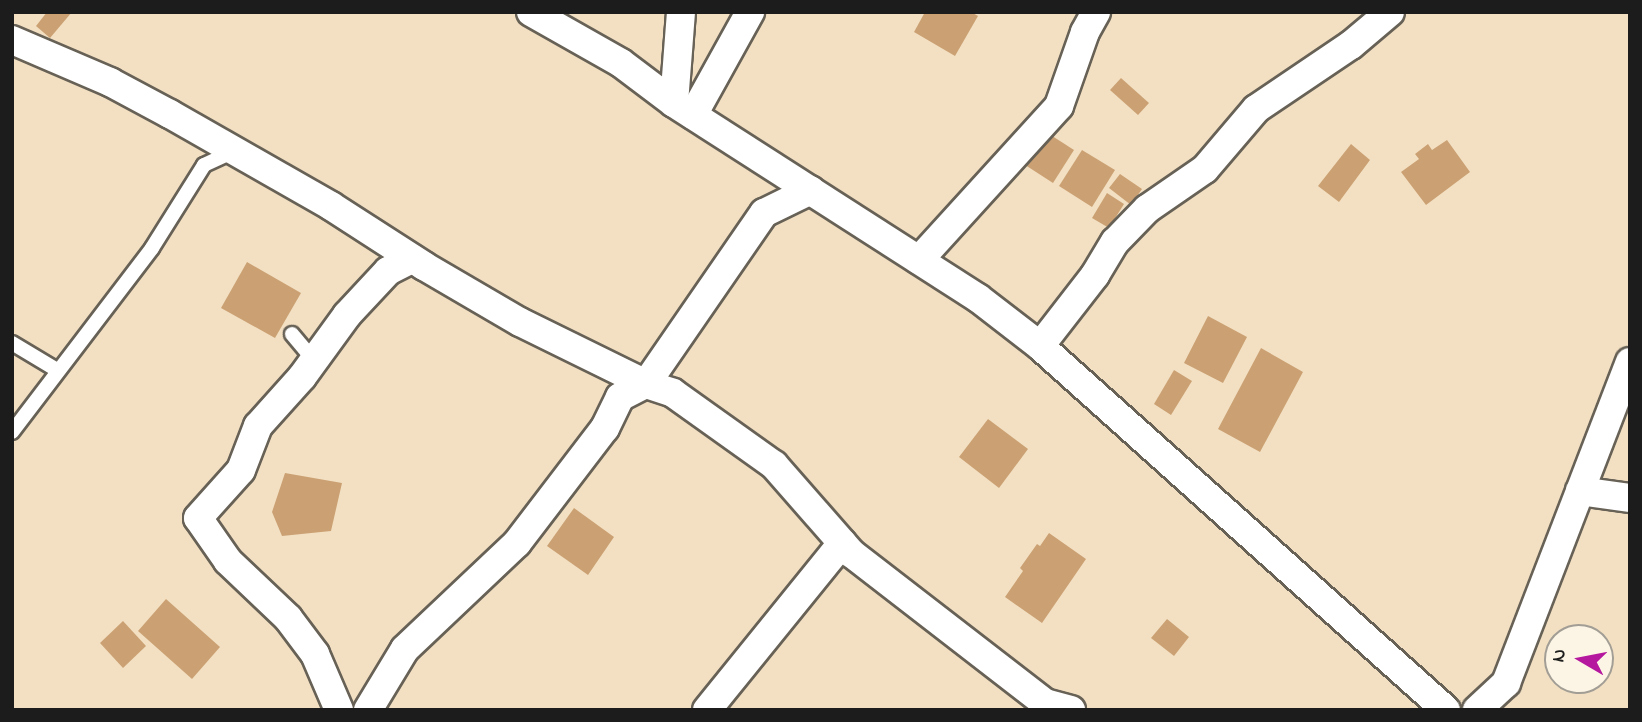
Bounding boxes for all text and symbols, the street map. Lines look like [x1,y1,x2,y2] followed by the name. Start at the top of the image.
[1544,624,1614,694] north arrow
[1545,647,1574,664] text: N

